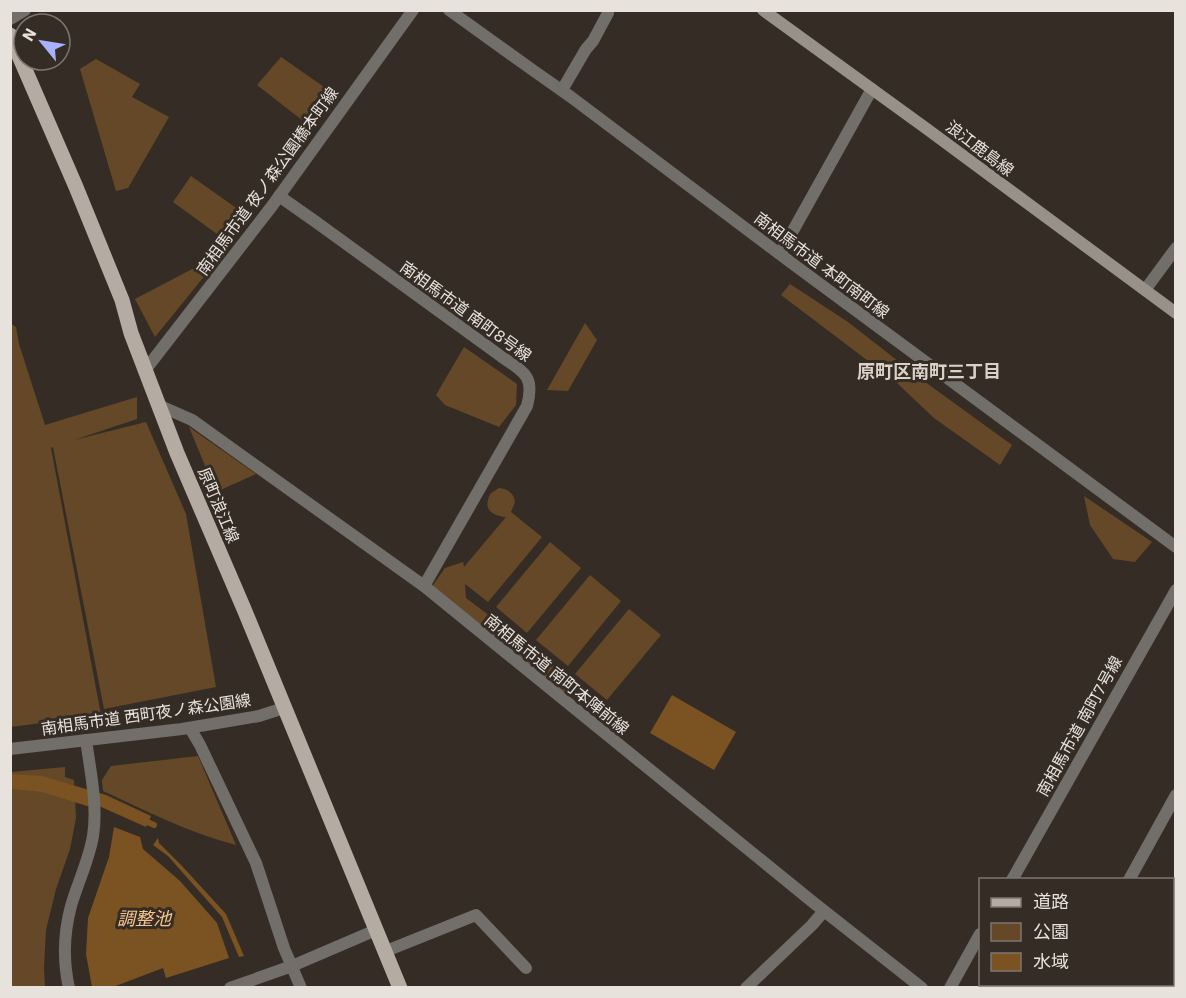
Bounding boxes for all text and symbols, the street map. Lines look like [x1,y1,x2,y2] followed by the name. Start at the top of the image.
[12,12,72,72] north arrow
[17,24,41,45] text: N
[192,83,342,279] street label: 南相馬市道 夜ノ森公園橋本町線
[942,116,1018,180] street label: 浪江鹿島線
[751,208,893,322] street label: 南相馬市道 本町南町線
[396,257,536,365] street label: 南相馬市道 南町8号線
[857,360,1001,383] district label: 原町区南町三丁目
[194,464,244,546] street label: 原町浪江線
[481,610,633,738] street label: 南相馬市道 南町本陣前線
[1032,652,1126,800] street label: 南相馬市道 南町7号線
[40,689,252,739] street label: 南相馬市道 西町夜ノ森公園線
[979,878,1174,986] legend
[1033,890,1069,913] text: 道路
[117,907,173,930] water label: 調整池
[1033,920,1069,943] text: 公園
[1033,950,1069,973] text: 水域

